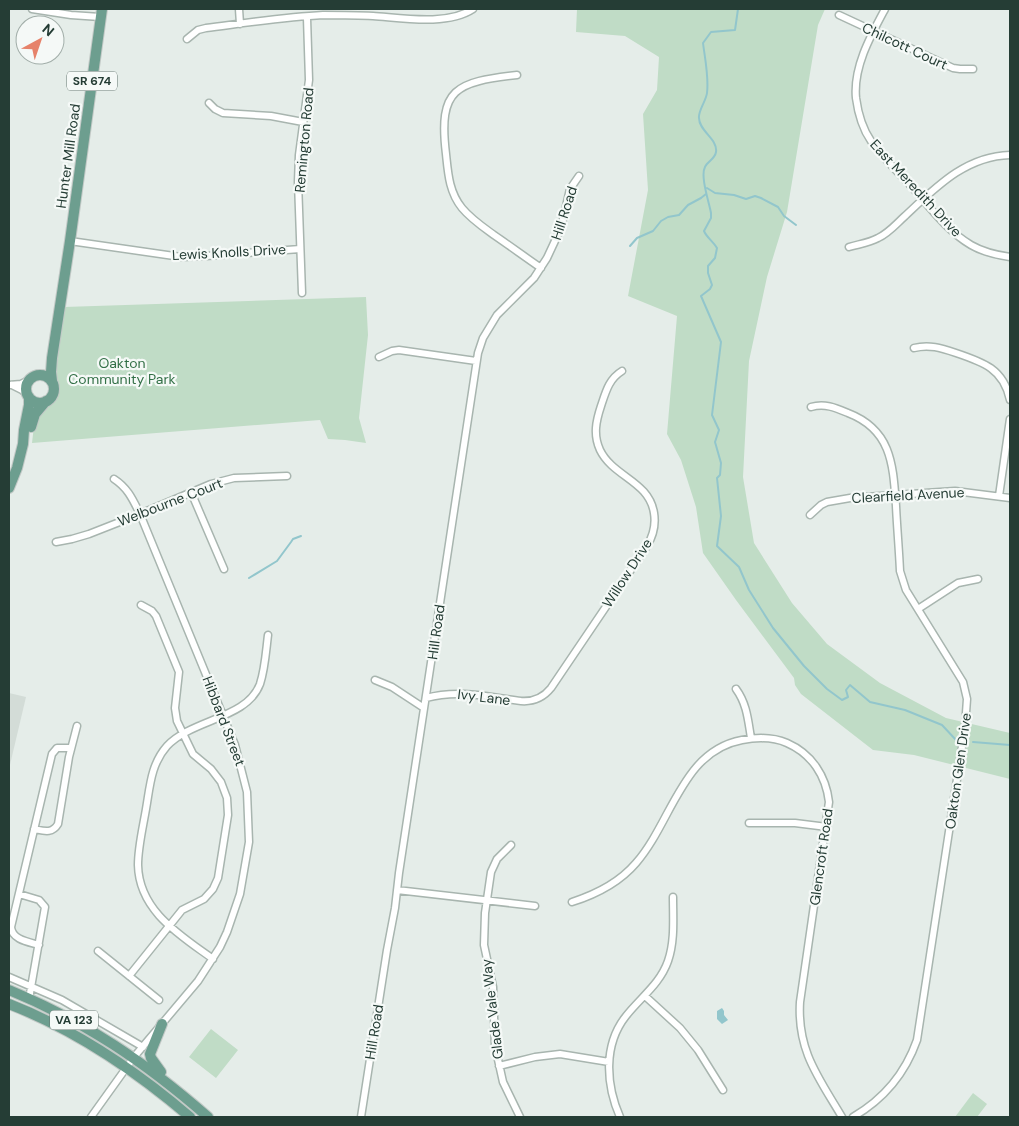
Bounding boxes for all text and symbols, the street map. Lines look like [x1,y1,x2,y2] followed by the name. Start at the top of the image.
[15,15,65,65] north arrow
[859,18,951,74] street label: Chilcott Court
[39,20,58,40] text: N
[67,72,117,90] road number: SR 674
[290,87,318,193] street label: Remington Road
[52,103,84,209] street label: Hunter Mill Road
[866,136,966,240] street label: East Meredith Drive
[547,184,581,242] street label: Hill Road
[171,240,287,264] street label: Lewis Knolls Drive
[68,354,176,388] park label: Oakton Community Park
[115,474,225,530] street label: Welbourne Court
[851,483,965,507] street label: Clearfield Avenue
[598,535,656,611] street label: Willow Drive
[423,603,449,661] street label: Hill Road
[199,673,249,769] street label: Hibbard Street
[457,685,512,709] street label: Ivy Lane
[941,712,975,830] street label: Oakton Glen Drive
[805,807,837,907] street label: Glencroft Road
[477,958,507,1060] street label: Glade Vale Way
[361,1003,387,1061] street label: Hill Road
[50,1010,98,1030] road number: VA 123

